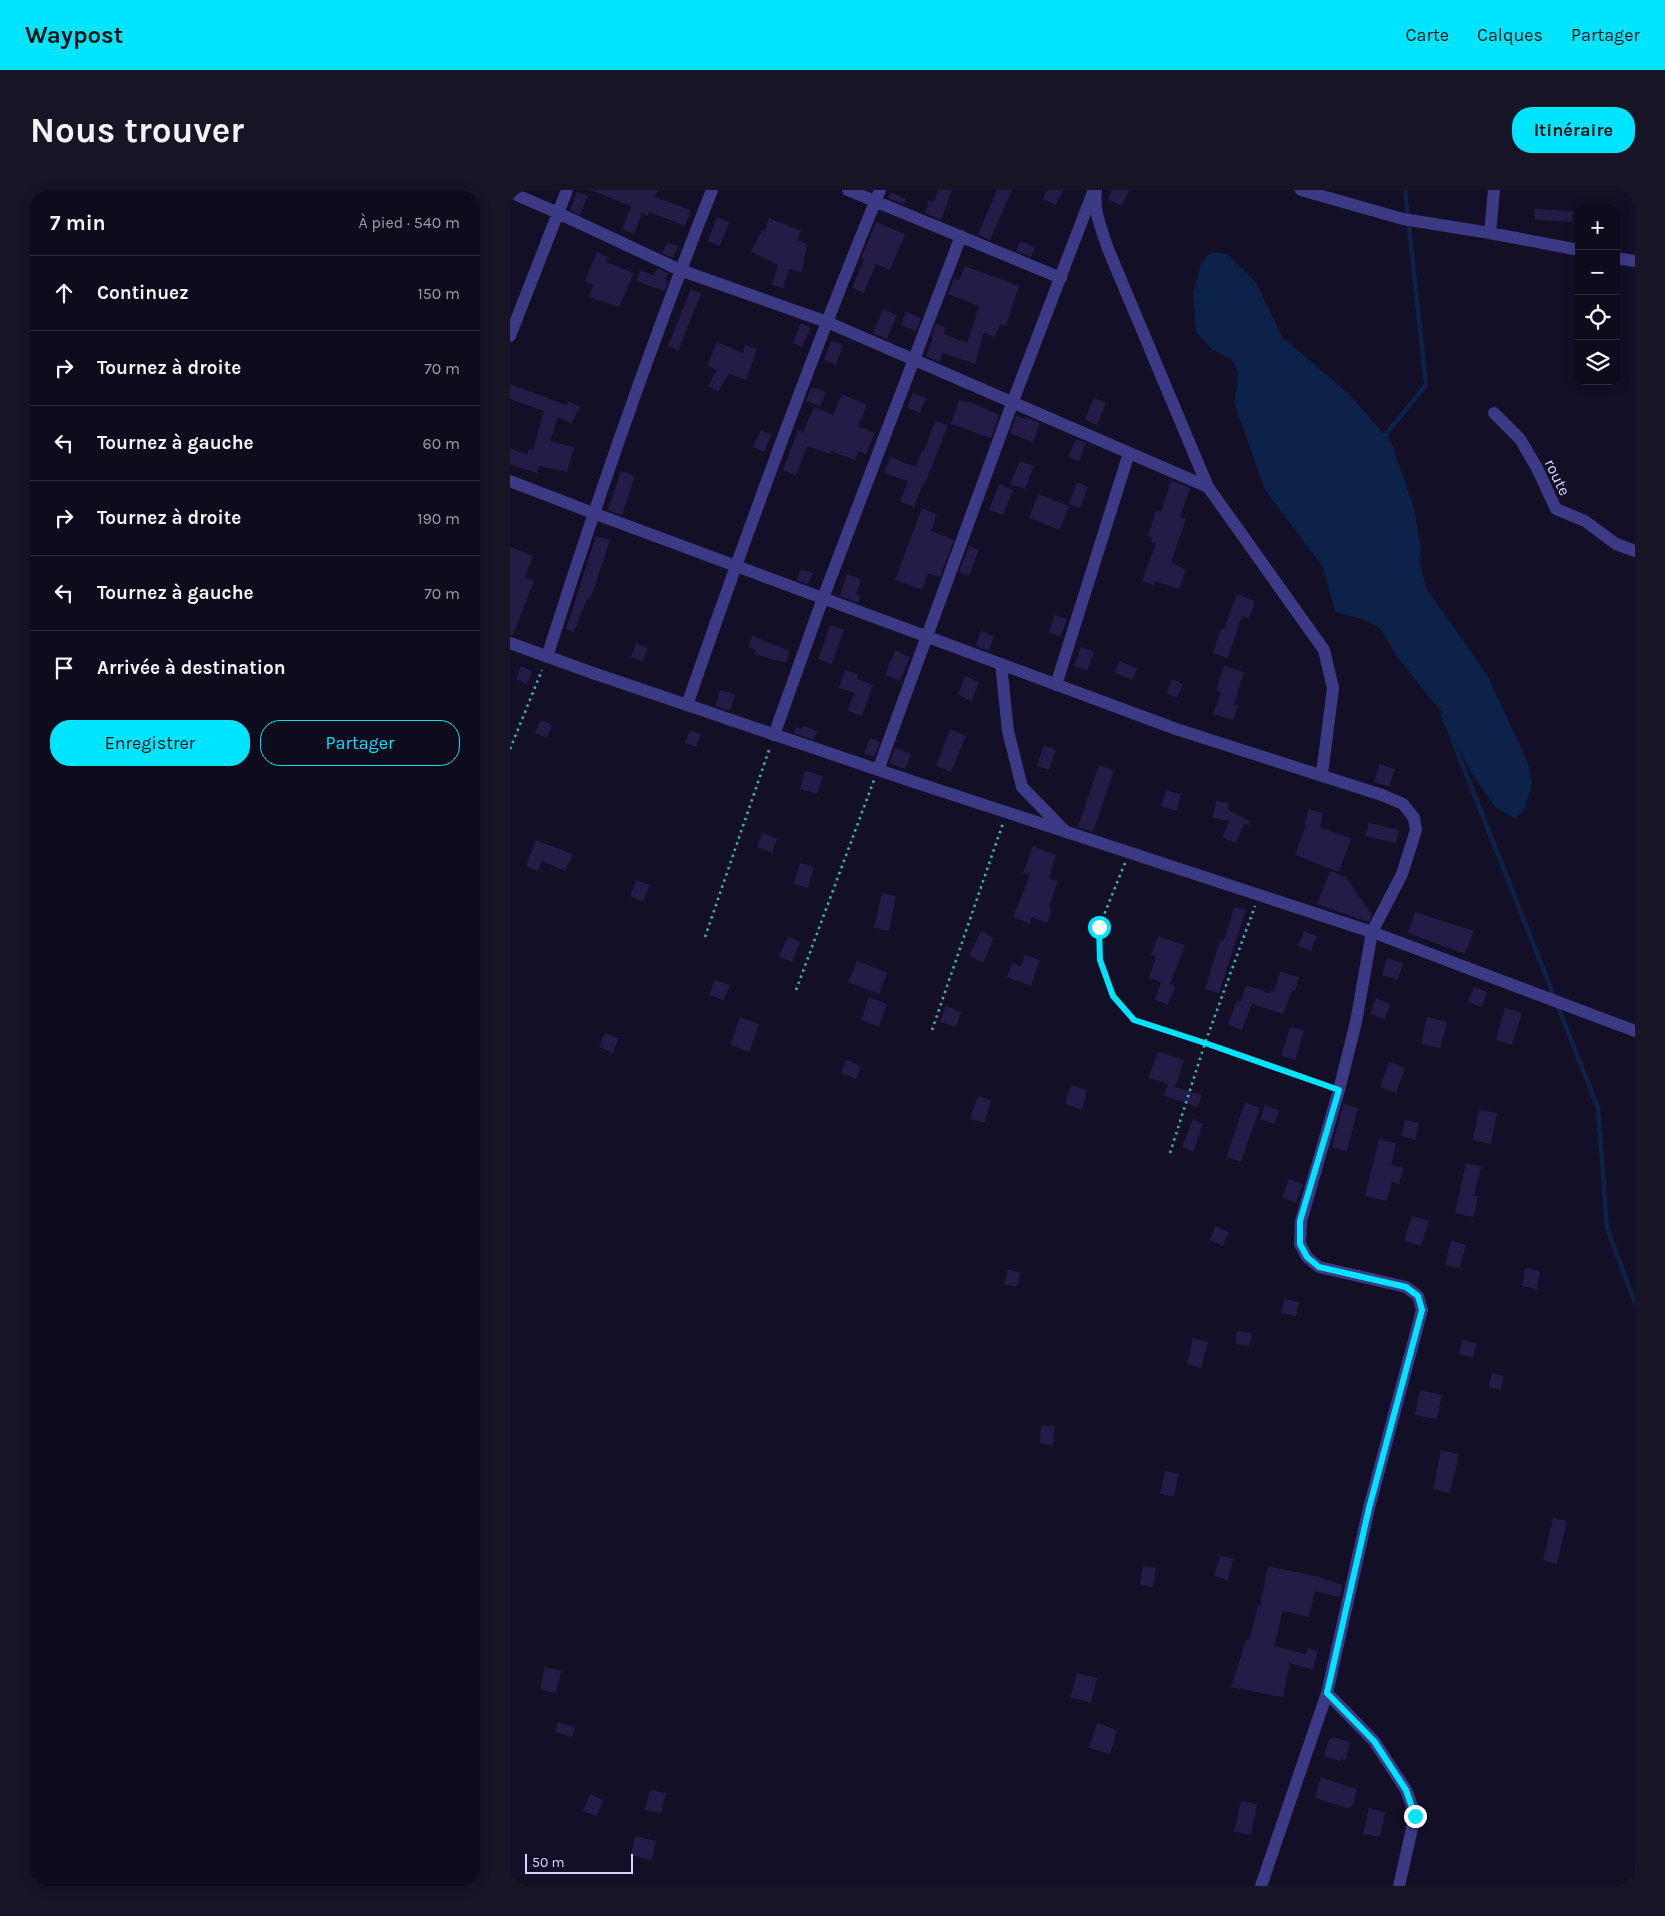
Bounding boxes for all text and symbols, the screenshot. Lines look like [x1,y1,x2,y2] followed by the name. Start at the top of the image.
[25,21,123,49] text: Waypost
[1405,24,1449,46] text: Carte
[1477,24,1543,46] text: Calques
[1571,24,1640,46] text: Partager
[1512,107,1635,153] button: Itinéraire
[30,110,244,151] text: Nous trouver
[1575,205,1620,385] map controls
[1575,205,1620,250] button: +
[50,211,106,235] text: 7 min
[359,213,460,232] text: À pied · 540 m
[1575,250,1620,295] button: −
[50,279,78,307] icon: ahead
[97,282,189,304] text: Continuez
[417,284,460,303] text: 150 m
[1575,295,1620,340] button: locate
[1575,340,1620,385] button: layers
[50,354,78,382] icon: right
[97,357,241,379] text: Tournez à droite
[424,359,460,378] text: 70 m
[50,429,78,457] icon: left
[97,432,254,454] text: Tournez à gauche
[423,434,460,453] text: 60 m
[1541,456,1575,499] street label: route
[50,504,78,532] icon: right
[97,507,241,529] text: Tournez à droite
[417,509,460,528] text: 190 m
[50,579,78,607] icon: left
[97,582,254,604] text: Tournez à gauche
[424,584,460,603] text: 70 m
[50,654,78,682] icon: arrive
[97,657,286,679] text: Arrivée à destination
[50,720,250,766] button: Enregistrer
[260,720,460,766] button: Partager
[1088,916,1111,939] route start
[1404,1805,1427,1828] route end
[525,1851,632,1874] scale bar
[532,1854,565,1871] text: 50 m

